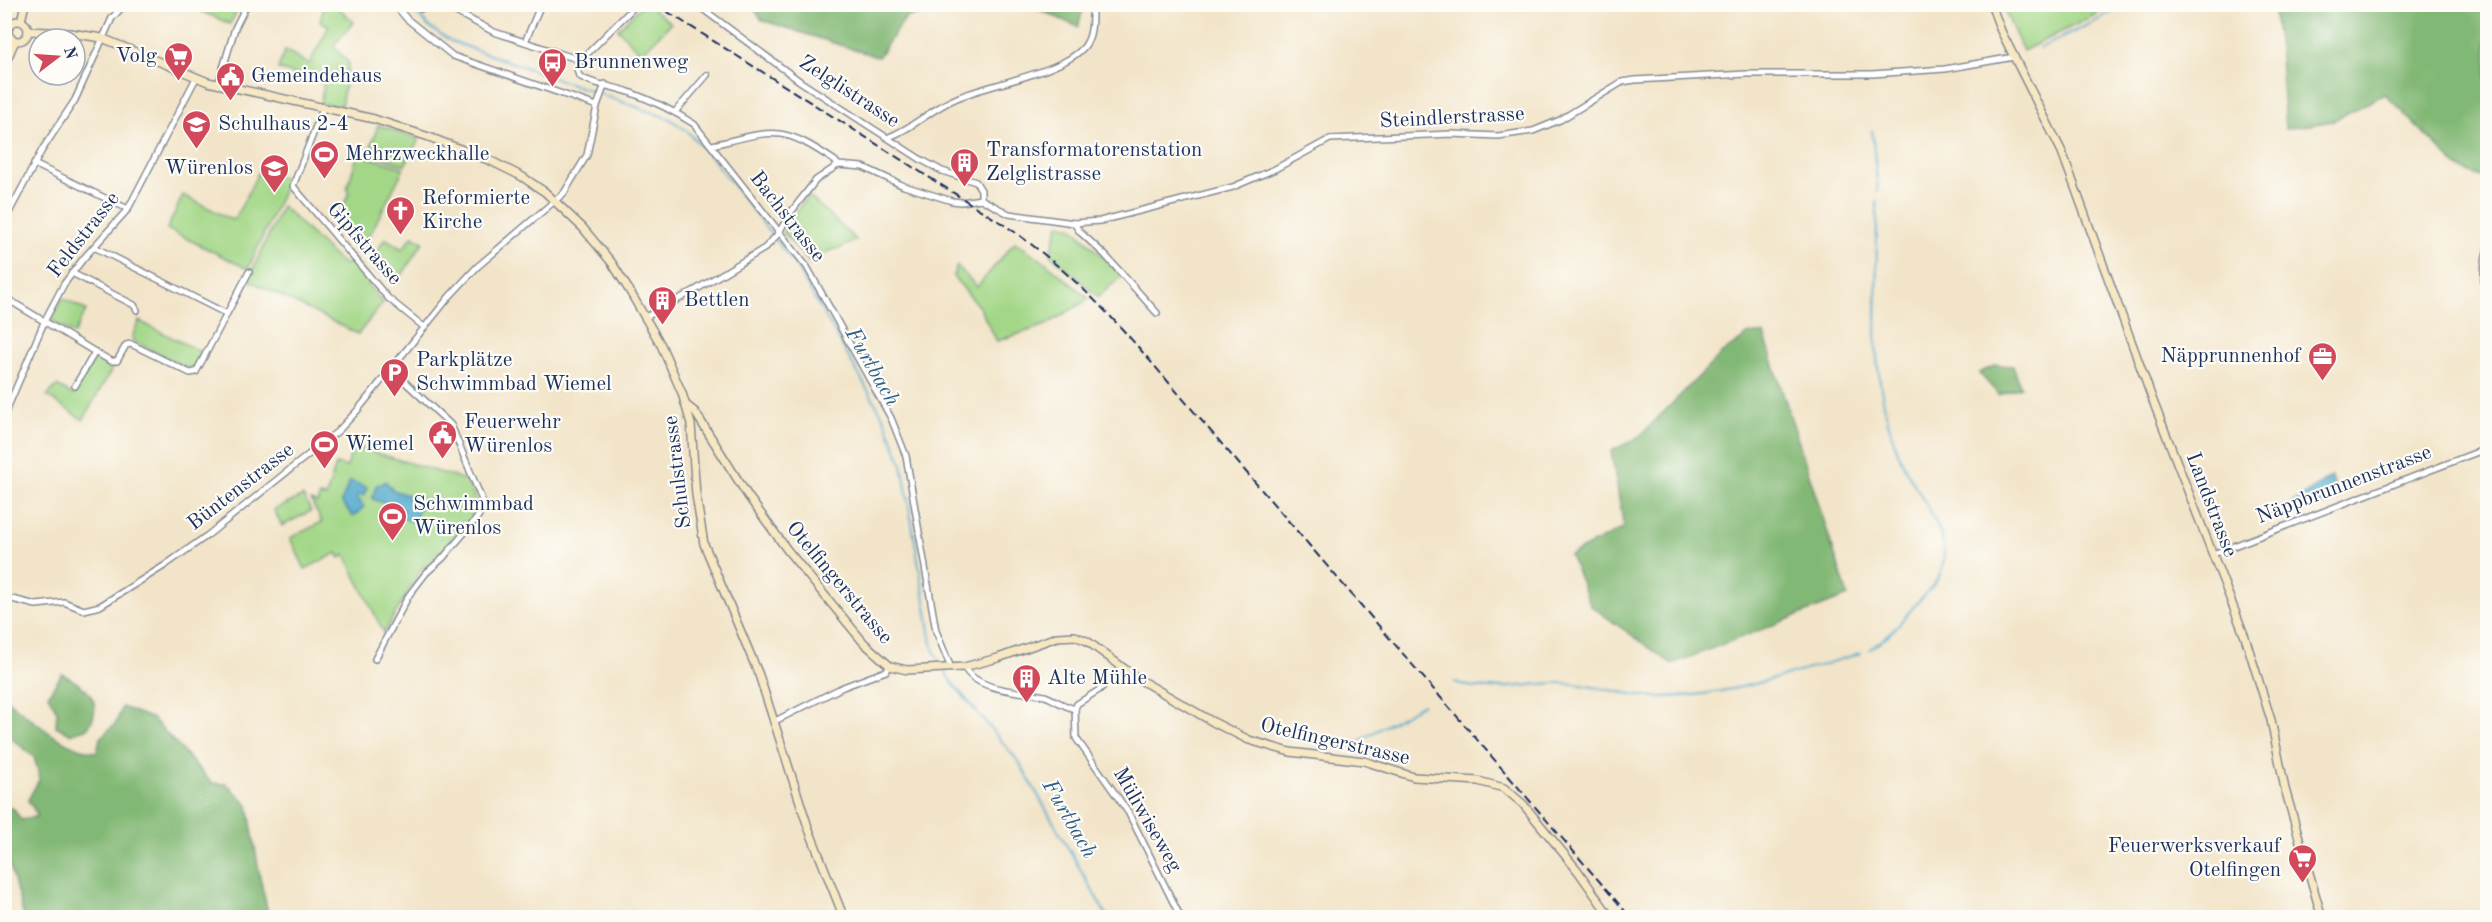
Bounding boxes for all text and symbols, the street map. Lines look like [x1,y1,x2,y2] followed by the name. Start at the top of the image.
[27,27,87,87] north arrow
[162,40,194,82] supermarket icon: Volg
[60,45,79,62] text: N
[115,46,158,67] place label: Volg
[537,46,569,88] bus stop icon: Brunnenweg
[574,52,689,73] place label: Brunnenweg
[795,52,903,132] street label: Zelglistrasse
[214,60,246,102] public building icon: Gemeindehaus
[251,66,382,87] place label: Gemeindehaus
[1379,104,1525,132] street label: Steindlerstrasse
[181,108,213,150] school or university icon: Schulhaus 2-4
[218,114,349,135] place label: Schulhaus 2-4
[308,138,340,180] sports icon: Mehrzweckhalle
[986,140,1202,185] place label: Transformatorenstation Zelglistrasse
[345,144,489,165] place label: Mehrzweckhalle
[949,146,981,188] building icon: Transformatorenstation Zelglistrasse
[258,152,290,194] school or university icon: Würenlos
[165,158,253,179] place label: Würenlos
[745,168,829,266] street label: Bachstrasse
[44,188,124,282] street label: Feldstrasse
[422,188,530,233] place label: Reformierte Kirche
[385,194,417,236] church icon: Reformierte Kirche
[323,199,405,289] street label: Gipfstrasse
[647,284,679,326] building icon: Bettlen
[684,290,750,311] place label: Bettlen
[840,323,903,410] water label: Furtbach
[2306,340,2338,382] office icon: Näpprunnenhof
[2160,346,2302,367] place label: Näpprunnenhof
[416,350,612,395] place label: Parkplätze Schwimmbad Wiemel
[379,356,411,398] parking icon: Parkplätze Schwimmbad Wiemel
[464,412,561,457] place label: Feuerwehr Würenlos
[661,414,695,530] street label: Schulstrasse
[427,418,459,460] public building icon: Feuerwehr Würenlos
[308,428,340,470] sports icon: Wiemel
[345,434,414,455] place label: Wiemel
[184,439,298,535] street label: Büntenstrasse
[2253,442,2435,528] street label: Näppbrunnenstrasse
[2181,450,2241,560] street label: Landstrasse
[413,494,534,539] place label: Schwimmbad Würenlos
[376,500,408,542] sports icon: Schwimmbad Würenlos
[782,518,896,648] street label: Otelfingerstrasse
[1010,662,1042,704] building icon: Alte Mühle
[1047,668,1147,689] place label: Alte Mühle
[1258,715,1412,769] street label: Otelfingerstrasse
[1109,764,1186,877] street label: Müliwiseweg
[1037,775,1100,862] water label: Furtbach
[2108,836,2282,881] place label: Feuerwerksverkauf Otelfingen
[2286,842,2318,884] supermarket icon: Feuerwerksverkauf Otelfingen

